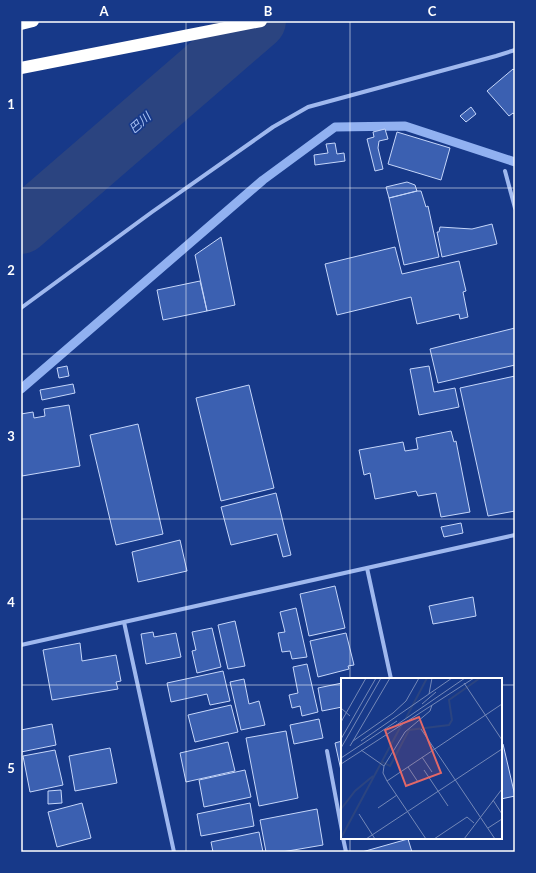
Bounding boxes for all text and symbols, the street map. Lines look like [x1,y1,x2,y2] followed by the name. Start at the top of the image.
[98,3,109,19] text: A
[264,3,273,19] text: B
[428,3,437,19] text: C
[7,96,15,112] text: 1
[126,108,155,136] water label: 巴川
[7,262,15,278] text: 2
[7,428,15,444] text: 3
[7,594,15,610] text: 4
[341,678,502,839] inset map
[7,760,15,776] text: 5

